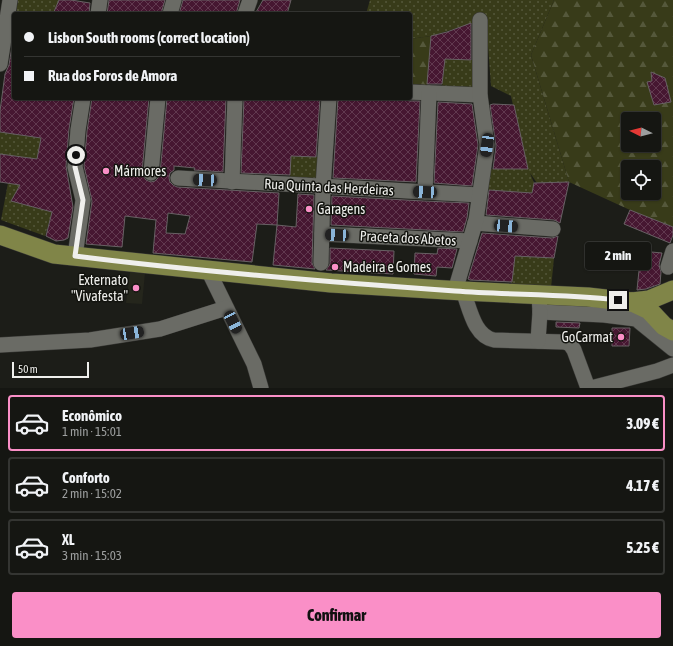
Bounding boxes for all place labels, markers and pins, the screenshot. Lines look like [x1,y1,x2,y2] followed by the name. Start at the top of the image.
[114,163,166,179] place label: Mármores
[101,166,111,176] marker: Mármores
[317,201,365,217] place label: Garagens
[304,204,314,214] marker: Garagens
[343,259,431,275] place label: Madeira e Gomes
[330,262,340,272] marker: Madeira e Gomes
[71,272,128,304] place label: Externato "Vivafesta"
[131,283,141,293] marker: Externato "Vivafesta"
[561,329,613,345] place label: GoCarmat
[616,332,626,342] marker: GoCarmat

